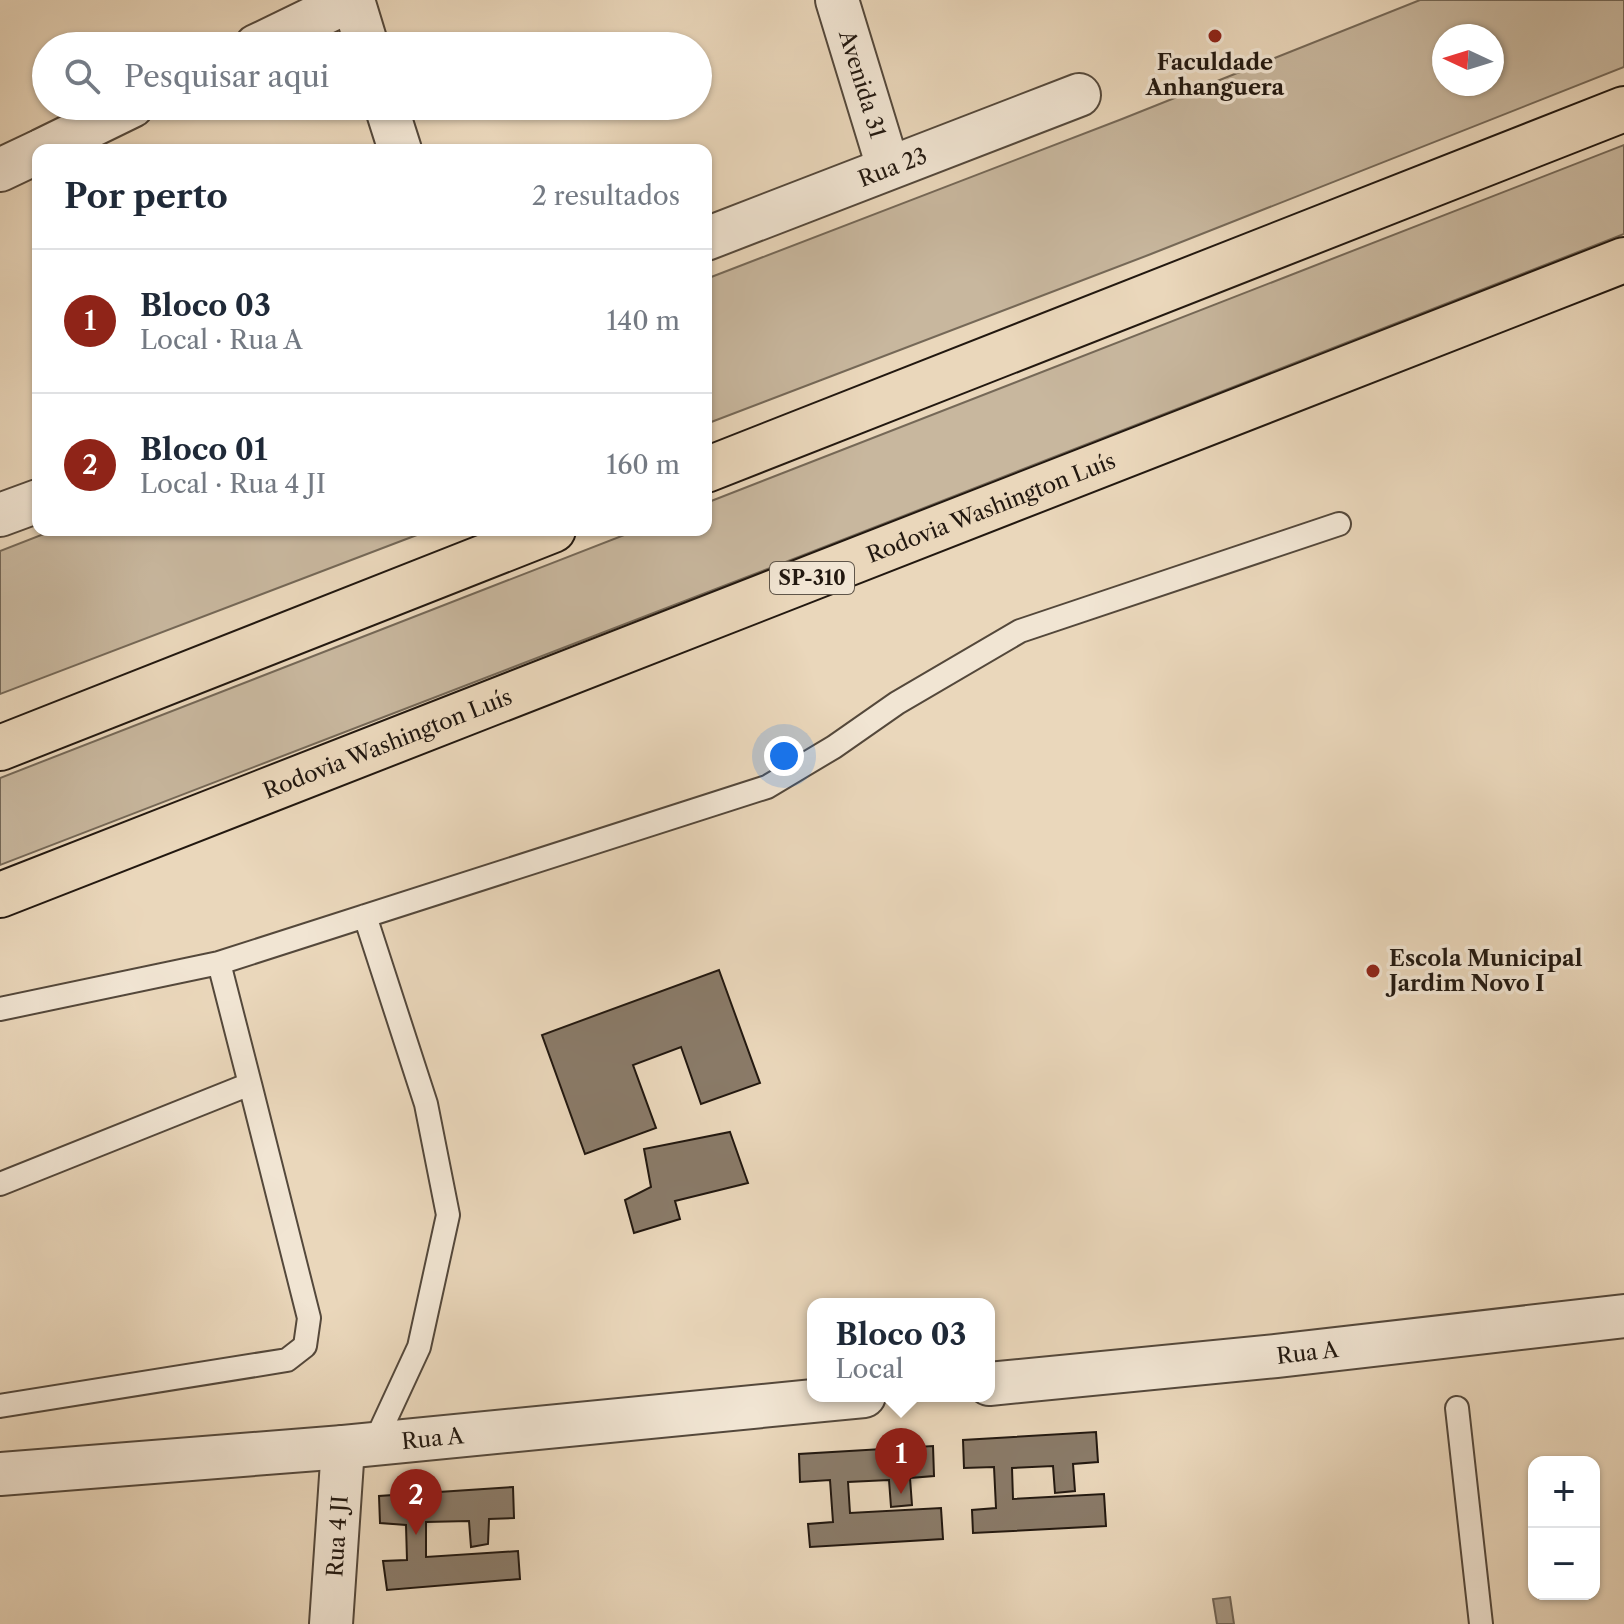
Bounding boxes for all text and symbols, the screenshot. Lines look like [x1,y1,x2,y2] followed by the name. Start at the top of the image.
[1432,24,1504,96] north arrow
[833,26,892,141] street label: Avenida 31
[1206,27,1224,45] marker: Faculdade Anhanguera
[32,32,712,120] search box
[1145,49,1285,101] place label: Faculdade Anhanguera
[60,54,104,98] icon: search
[124,58,329,95] text: Pesquisar aqui
[854,141,931,192] street label: Rua 23
[64,175,228,217] text: Por perto
[532,180,680,212] text: 2 resultados
[140,287,271,324] text: Bloco 03
[84,305,96,337] text: 1
[606,305,680,337] text: 140 m
[140,324,303,356] text: Local · Rua A
[140,431,267,468] text: Bloco 01
[863,447,1119,568] street label: Rodovia Washington Luís
[82,449,98,481] text: 2
[606,449,680,481] text: 160 m
[140,468,326,500] text: Local · Rua 4 JI
[770,562,854,594] road number: SP-310
[259,683,516,804] street label: Rodovia Washington Luís
[764,736,804,776] your location
[1385,945,1583,997] place label: Escola Municipal Jardim Novo I
[1364,962,1382,980] marker: Escola Municipal Jardim Novo I
[807,1298,995,1402] popup
[836,1316,966,1353] text: Bloco 03
[1275,1335,1341,1369] street label: Rua A
[836,1353,904,1385] text: Local
[400,1422,466,1455] street label: Rua A
[875,1428,927,1494] pin: 1
[1528,1456,1600,1600] map controls
[1528,1456,1600,1528] button: +
[390,1469,442,1535] pin: 2
[321,1494,353,1578] street label: Rua 4 JI
[1528,1528,1600,1600] button: −

